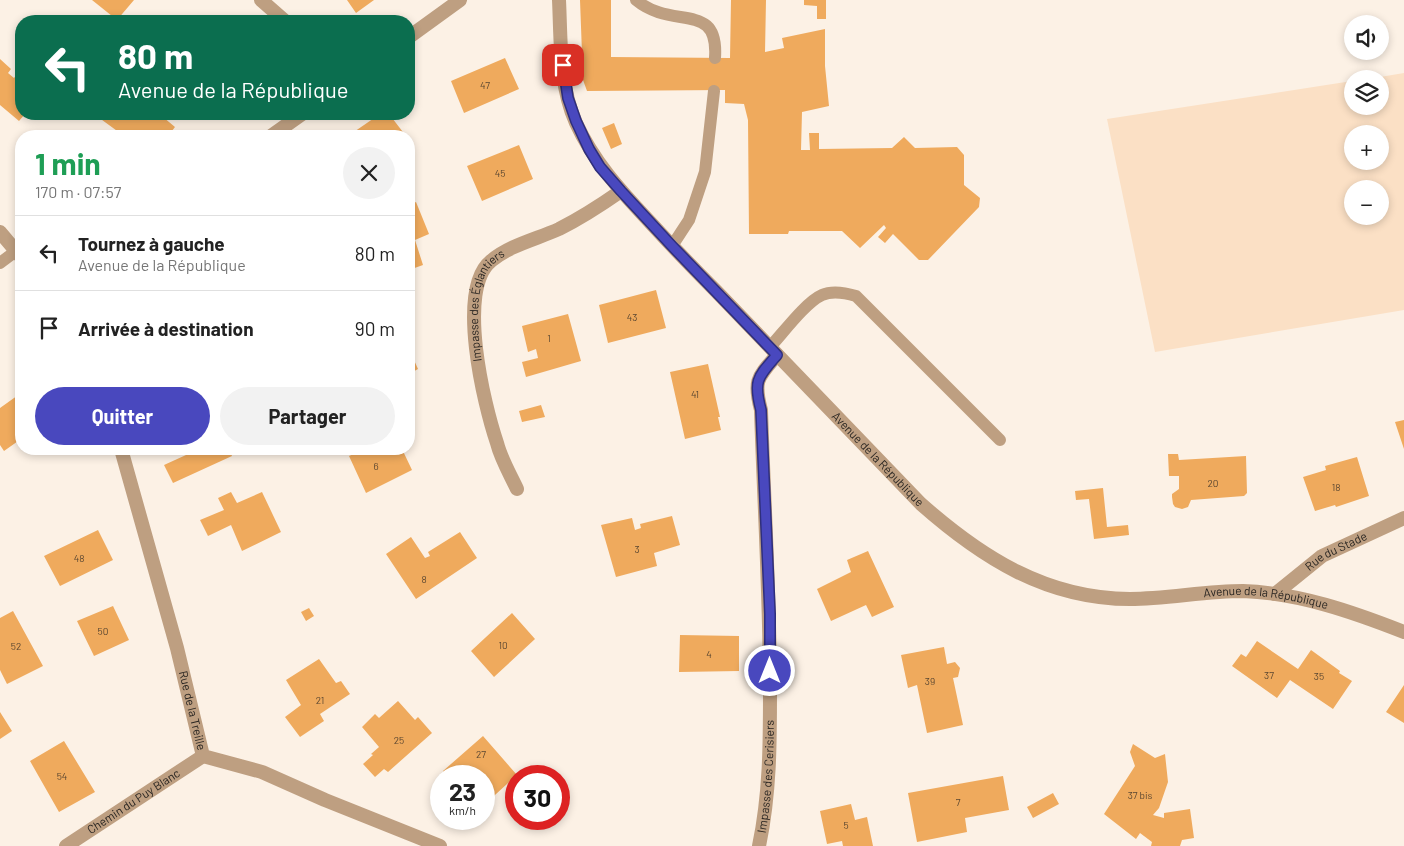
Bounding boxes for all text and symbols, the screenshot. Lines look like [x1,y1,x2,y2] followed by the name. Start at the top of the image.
[1344,15,1389,225] map controls
[1344,15,1389,60] button: sound
[118,34,193,76] text: 80 m
[35,35,100,100] icon: left
[542,44,584,86] pin
[549,51,577,79] icon: arrive
[1344,70,1389,115] button: layers
[118,76,349,102] text: Avenue de la République
[480,79,490,91] house number: 47
[1344,125,1389,170] button: +
[35,145,101,181] text: 1 min
[343,147,395,199] button: close
[495,167,505,179] house number: 45
[1344,180,1389,225] button: −
[35,182,121,201] text: 170 m · 07:57
[78,232,225,255] text: Tournez à gauche
[35,239,63,267] icon: left
[355,242,395,265] text: 80 m
[466,245,507,363] street label: Impasse des Églantiers
[78,255,246,274] text: Avenue de la République
[627,311,637,323] house number: 43
[35,314,63,342] icon: arrive
[78,317,254,340] text: Arrivée à destination
[355,317,395,340] text: 90 m
[547,332,551,344] house number: 1
[35,387,210,445] button: Quitter
[220,387,395,445] button: Partager
[691,388,699,400] house number: 41
[830,408,927,509] street label: Avenue de la République
[373,460,379,472] house number: 6
[1207,477,1219,489] house number: 20
[1332,481,1340,493] house number: 18
[1302,528,1369,573] street label: Rue du Stade
[634,543,640,555] house number: 3
[74,552,84,564] house number: 48
[421,573,427,585] house number: 8
[1203,583,1330,611] street label: Avenue de la République
[98,625,108,637] house number: 50
[498,639,508,651] house number: 10
[11,640,21,652] house number: 52
[743,644,795,696] position arrow
[706,648,712,660] house number: 4
[177,669,209,751] street label: Rue de la Treille
[1264,669,1274,681] house number: 37
[1314,670,1324,682] house number: 35
[925,675,935,687] house number: 39
[316,694,324,706] house number: 21
[754,720,776,834] street label: Impasse des Cerisiers
[394,734,404,746] house number: 25
[476,748,486,760] house number: 27
[84,765,182,836] street label: Chemin du Puy Blanc
[505,765,570,830] speed limit sign: 30
[57,770,67,782] house number: 54
[449,776,476,806] text: 23
[1128,789,1153,801] house number: 37 bis
[956,796,961,808] house number: 7
[449,803,476,817] text: km/h
[843,819,849,831] house number: 5

